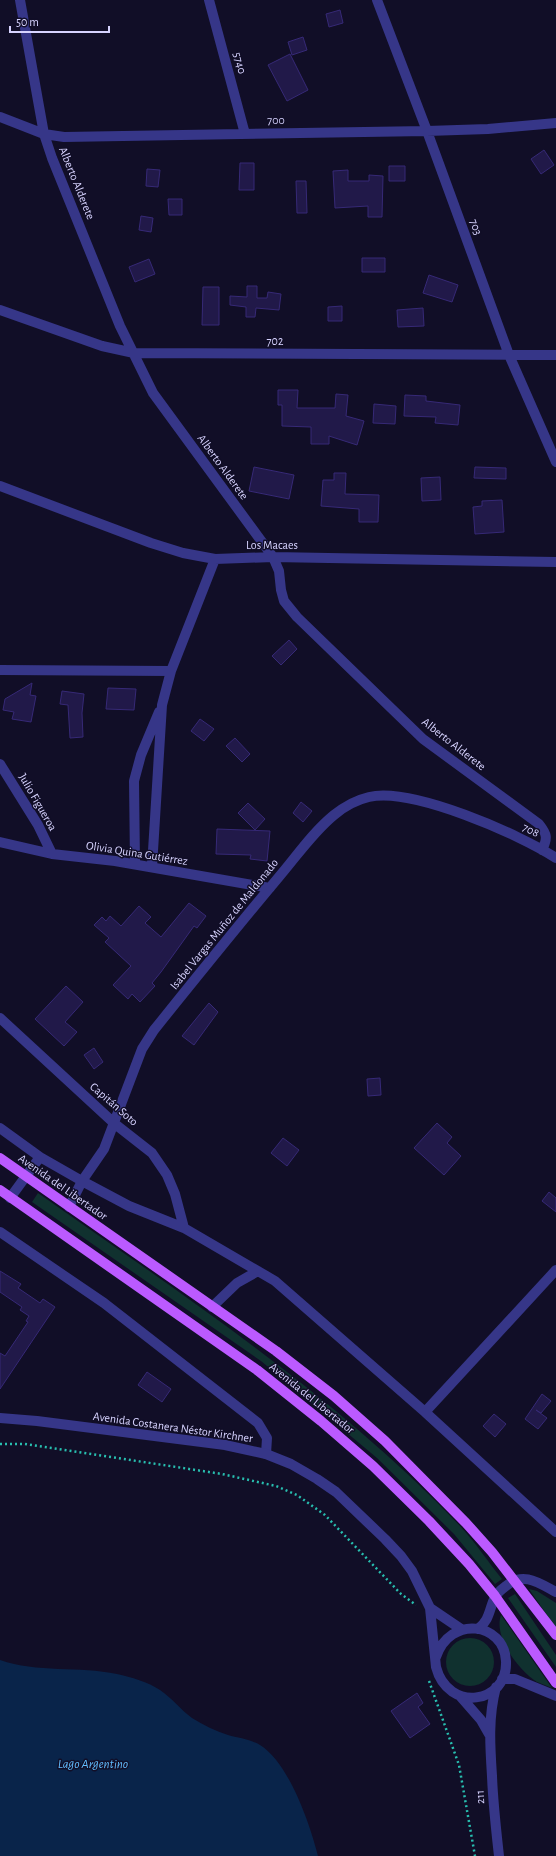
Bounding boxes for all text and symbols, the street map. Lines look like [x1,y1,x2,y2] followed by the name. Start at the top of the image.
[10,8,109,34] scale bar
[16,16,39,28] text: 50 m
[231,51,249,75] street label: 5740
[267,114,285,126] street label: 700
[57,145,97,221] street label: Alberto Alderete
[468,217,484,237] street label: 703
[267,335,284,347] street label: 702
[195,432,251,502] street label: Alberto Alderete
[246,539,298,551] street label: Los Macaes
[420,715,488,773] street label: Alberto Alderete
[17,771,60,833] street label: Julio Figueroa
[521,821,542,839] street label: 708
[85,839,189,868] street label: Olivia Quina Gutiérrez
[168,856,280,992] street label: Isabel Vargas Muñoz de Maldonado
[88,1080,140,1128] street label: Capitán Soto
[16,1152,110,1222] street label: Avenida del Libertador
[267,1360,357,1436] street label: Avenida del Libertador
[92,1410,254,1444] street label: Avenida Costanera Néstor Kirchner
[58,1758,128,1771] water label: Lago Argentino
[474,1790,486,1804] street label: 211

